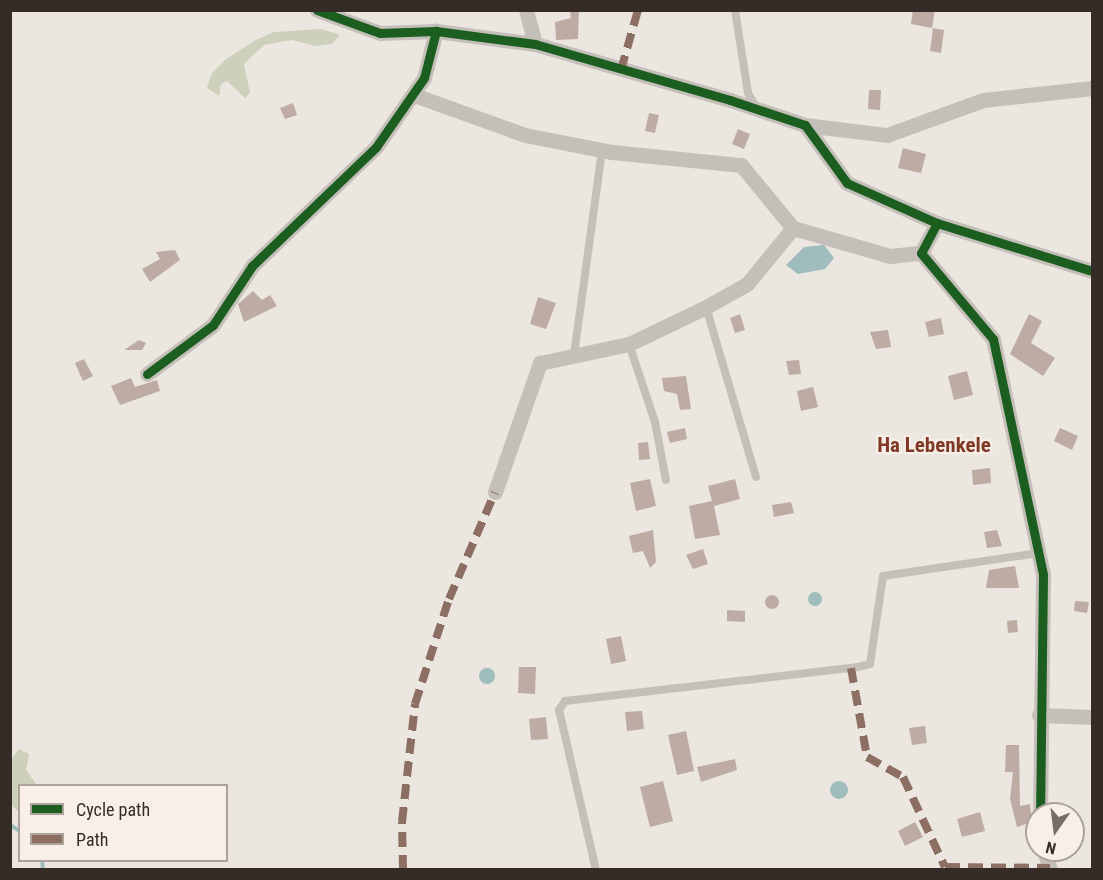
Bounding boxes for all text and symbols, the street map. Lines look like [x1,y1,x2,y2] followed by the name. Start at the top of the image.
[877,432,991,458] district label: Ha Lebenkele
[18,784,228,862] legend
[76,799,150,820] text: Cycle path
[1025,802,1085,862] north arrow
[76,829,109,850] text: Path
[1044,838,1058,858] text: N

